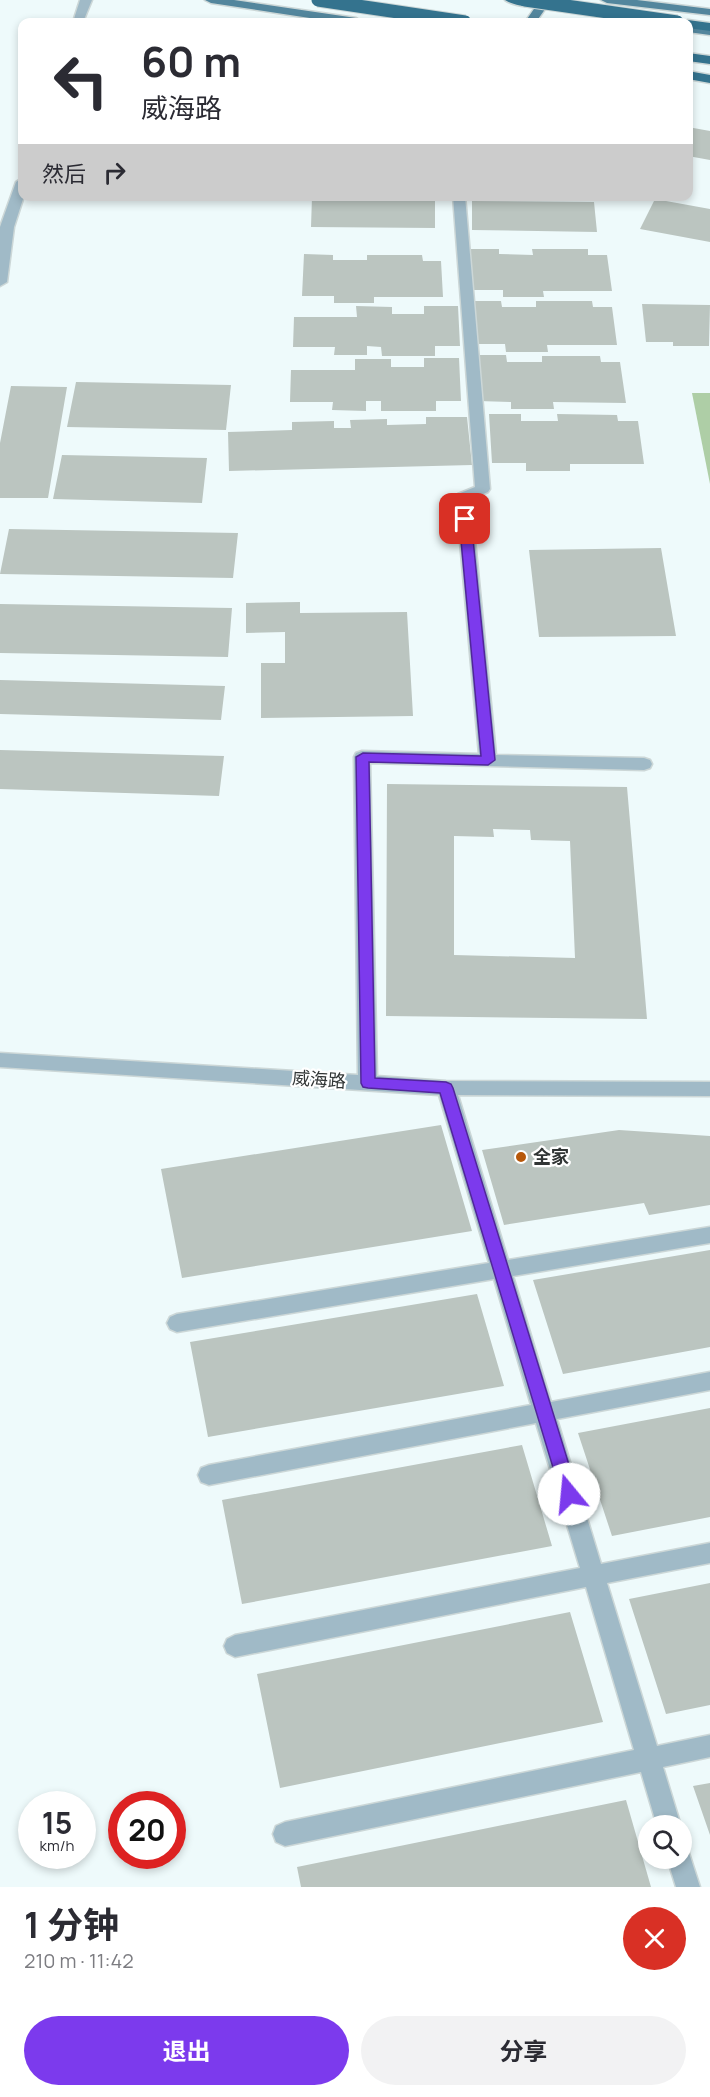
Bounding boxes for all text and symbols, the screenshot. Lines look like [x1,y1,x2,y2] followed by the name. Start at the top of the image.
[141,32,241,90] text: 60 m
[42,42,120,120] icon: left
[141,89,222,126] text: 威海路
[98,156,131,189] icon: right
[42,159,86,189] text: 然后
[439,493,490,544] pin
[448,502,481,535] icon: arrive
[291,1065,347,1093] street label: 威海路
[533,1144,569,1168] place label: 全家
[514,1150,528,1164] marker: 全家
[537,1462,601,1526] position arrow
[108,1791,186,1869] speed limit sign: 20
[42,1802,72,1843] text: 15
[638,1815,692,1869] map controls
[638,1815,692,1869] button: search
[40,1835,74,1856] text: km/h
[24,1900,119,1949] text: 1 分钟
[623,1907,686,1970] button: close
[24,1947,134,1974] text: 210 m · 11:42
[24,2016,349,2085] button: 退出
[361,2016,686,2085] button: 分享

